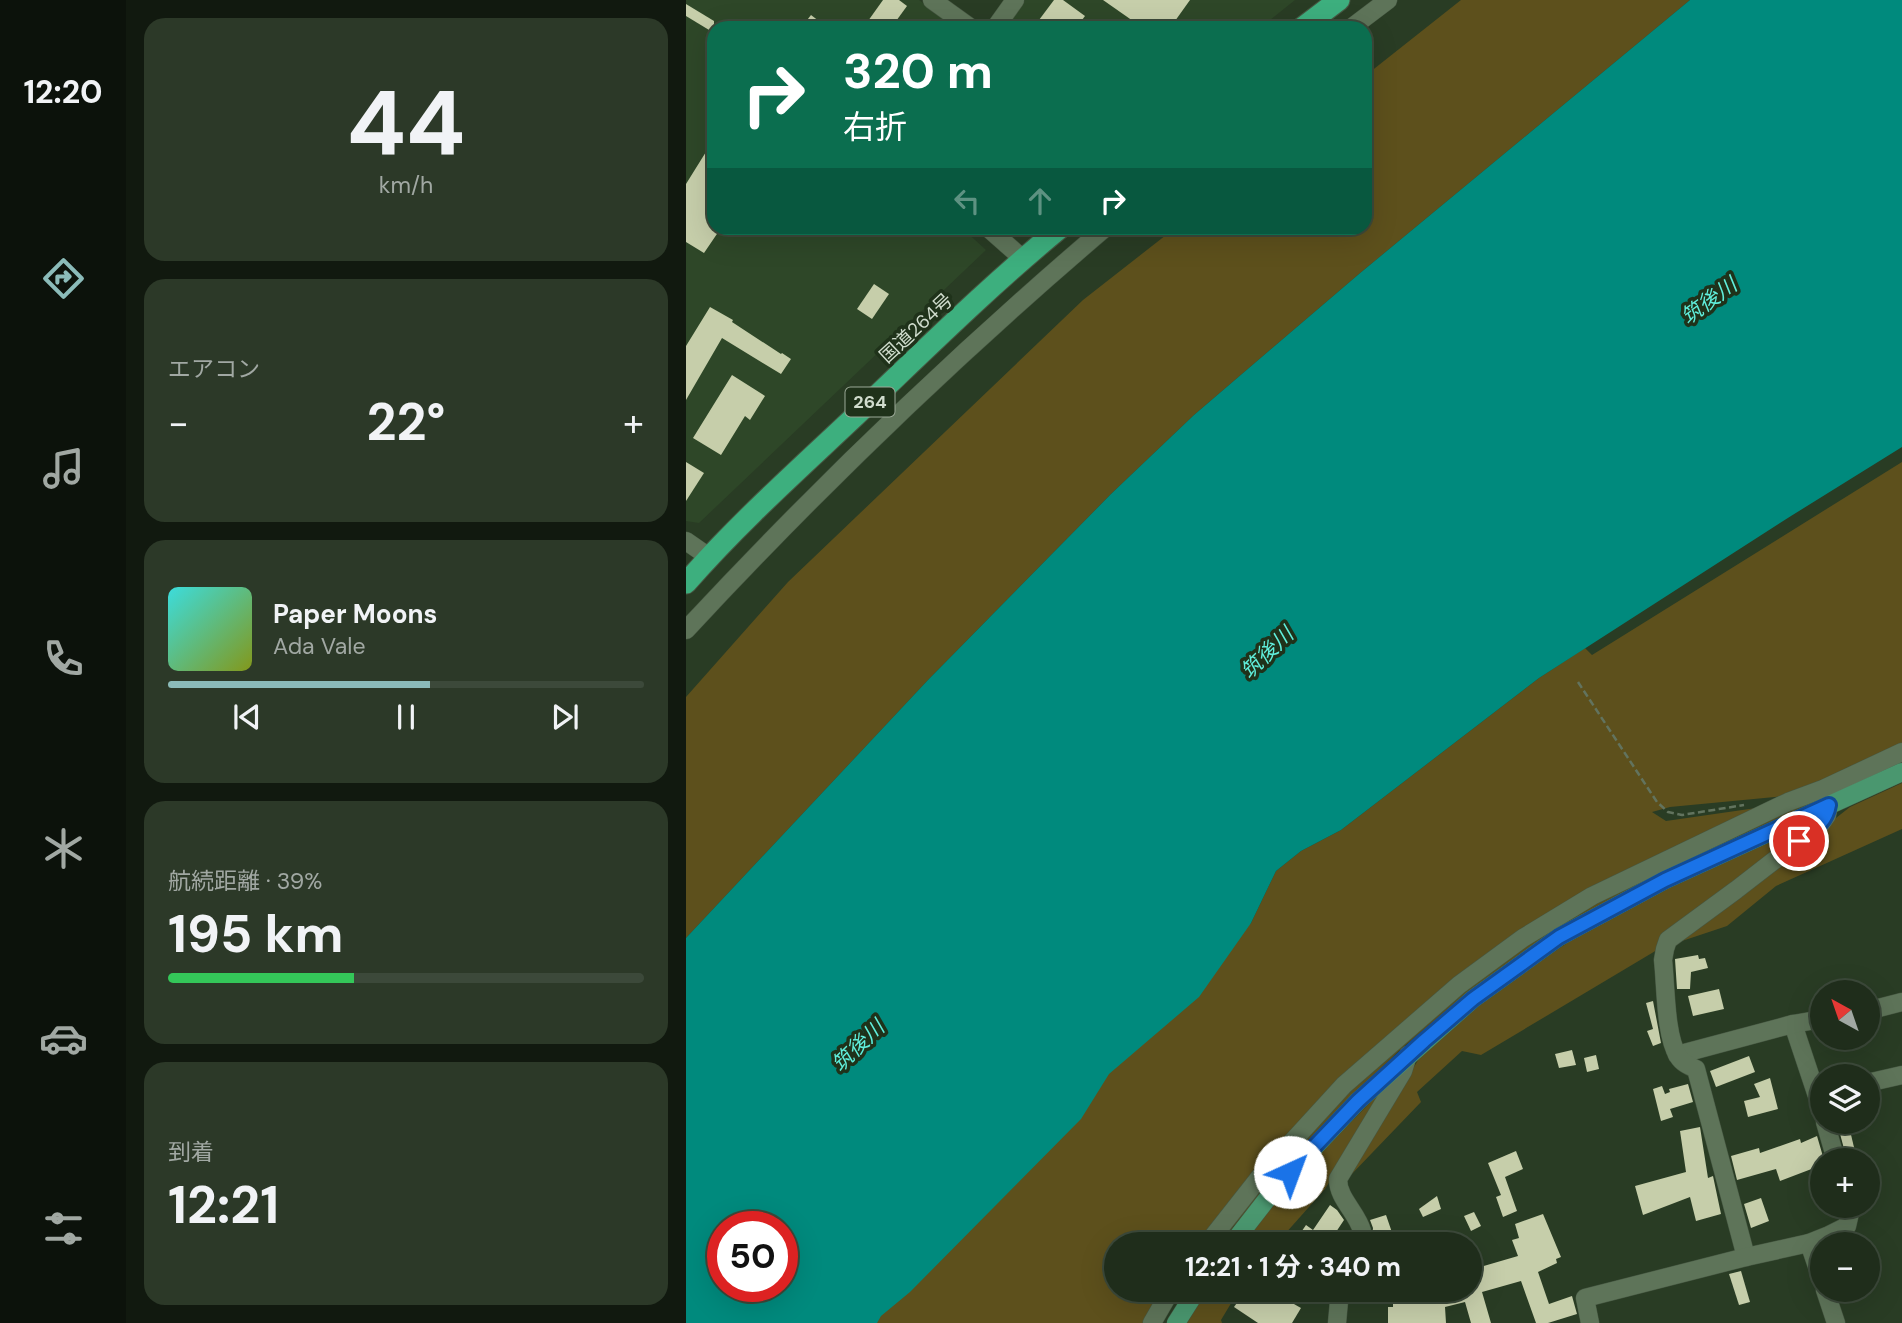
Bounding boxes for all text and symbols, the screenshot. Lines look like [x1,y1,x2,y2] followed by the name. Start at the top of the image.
[843,39,993,103] text: 320 m
[728,49,819,140] icon: right
[347,65,465,183] text: 44
[23,71,103,113] text: 12:20
[843,106,907,148] text: 右折
[379,170,433,200] text: km/h
[948,182,986,220] icon: left
[1021,182,1059,220] icon: ahead
[1094,182,1132,220] icon: right
[39,254,88,303] icon: directions
[1675,270,1744,331] water label: 筑後川
[874,288,958,368] street label: 国道264号
[168,354,260,384] text: エアコン
[367,388,445,456] text: 22°
[846,388,894,416] road number: 264
[168,398,189,448] text: −
[623,398,644,448] text: +
[39,444,88,493] icon: music
[273,597,437,631] text: Paper Moons
[1235,620,1301,685] water label: 筑後川
[273,631,366,661] text: Ada Vale
[39,634,88,683] icon: phone
[228,698,266,736] icon: previous
[387,698,425,736] icon: pause
[546,698,584,736] icon: next
[1769,811,1829,871] pin
[1780,822,1818,860] icon: arrive
[39,824,88,873] icon: climate
[168,866,322,896] text: 航続距離 · 39%
[168,900,344,968] text: 195 km
[1810,980,1880,1050] north arrow
[1810,980,1880,1302] map controls
[826,1013,892,1078] water label: 筑後川
[39,1014,88,1063] icon: car
[1810,1064,1880,1134] button: layers
[1253,1135,1327,1209] position arrow
[168,1137,214,1167] text: 到着
[1810,1148,1880,1218] button: +
[168,1171,279,1239] text: 12:21
[39,1204,88,1253] icon: filters
[707,1211,798,1302] speed limit sign: 50
[1810,1232,1880,1302] button: −
[1185,1250,1401,1284] text: 12:21 · 1 分 · 340 m

